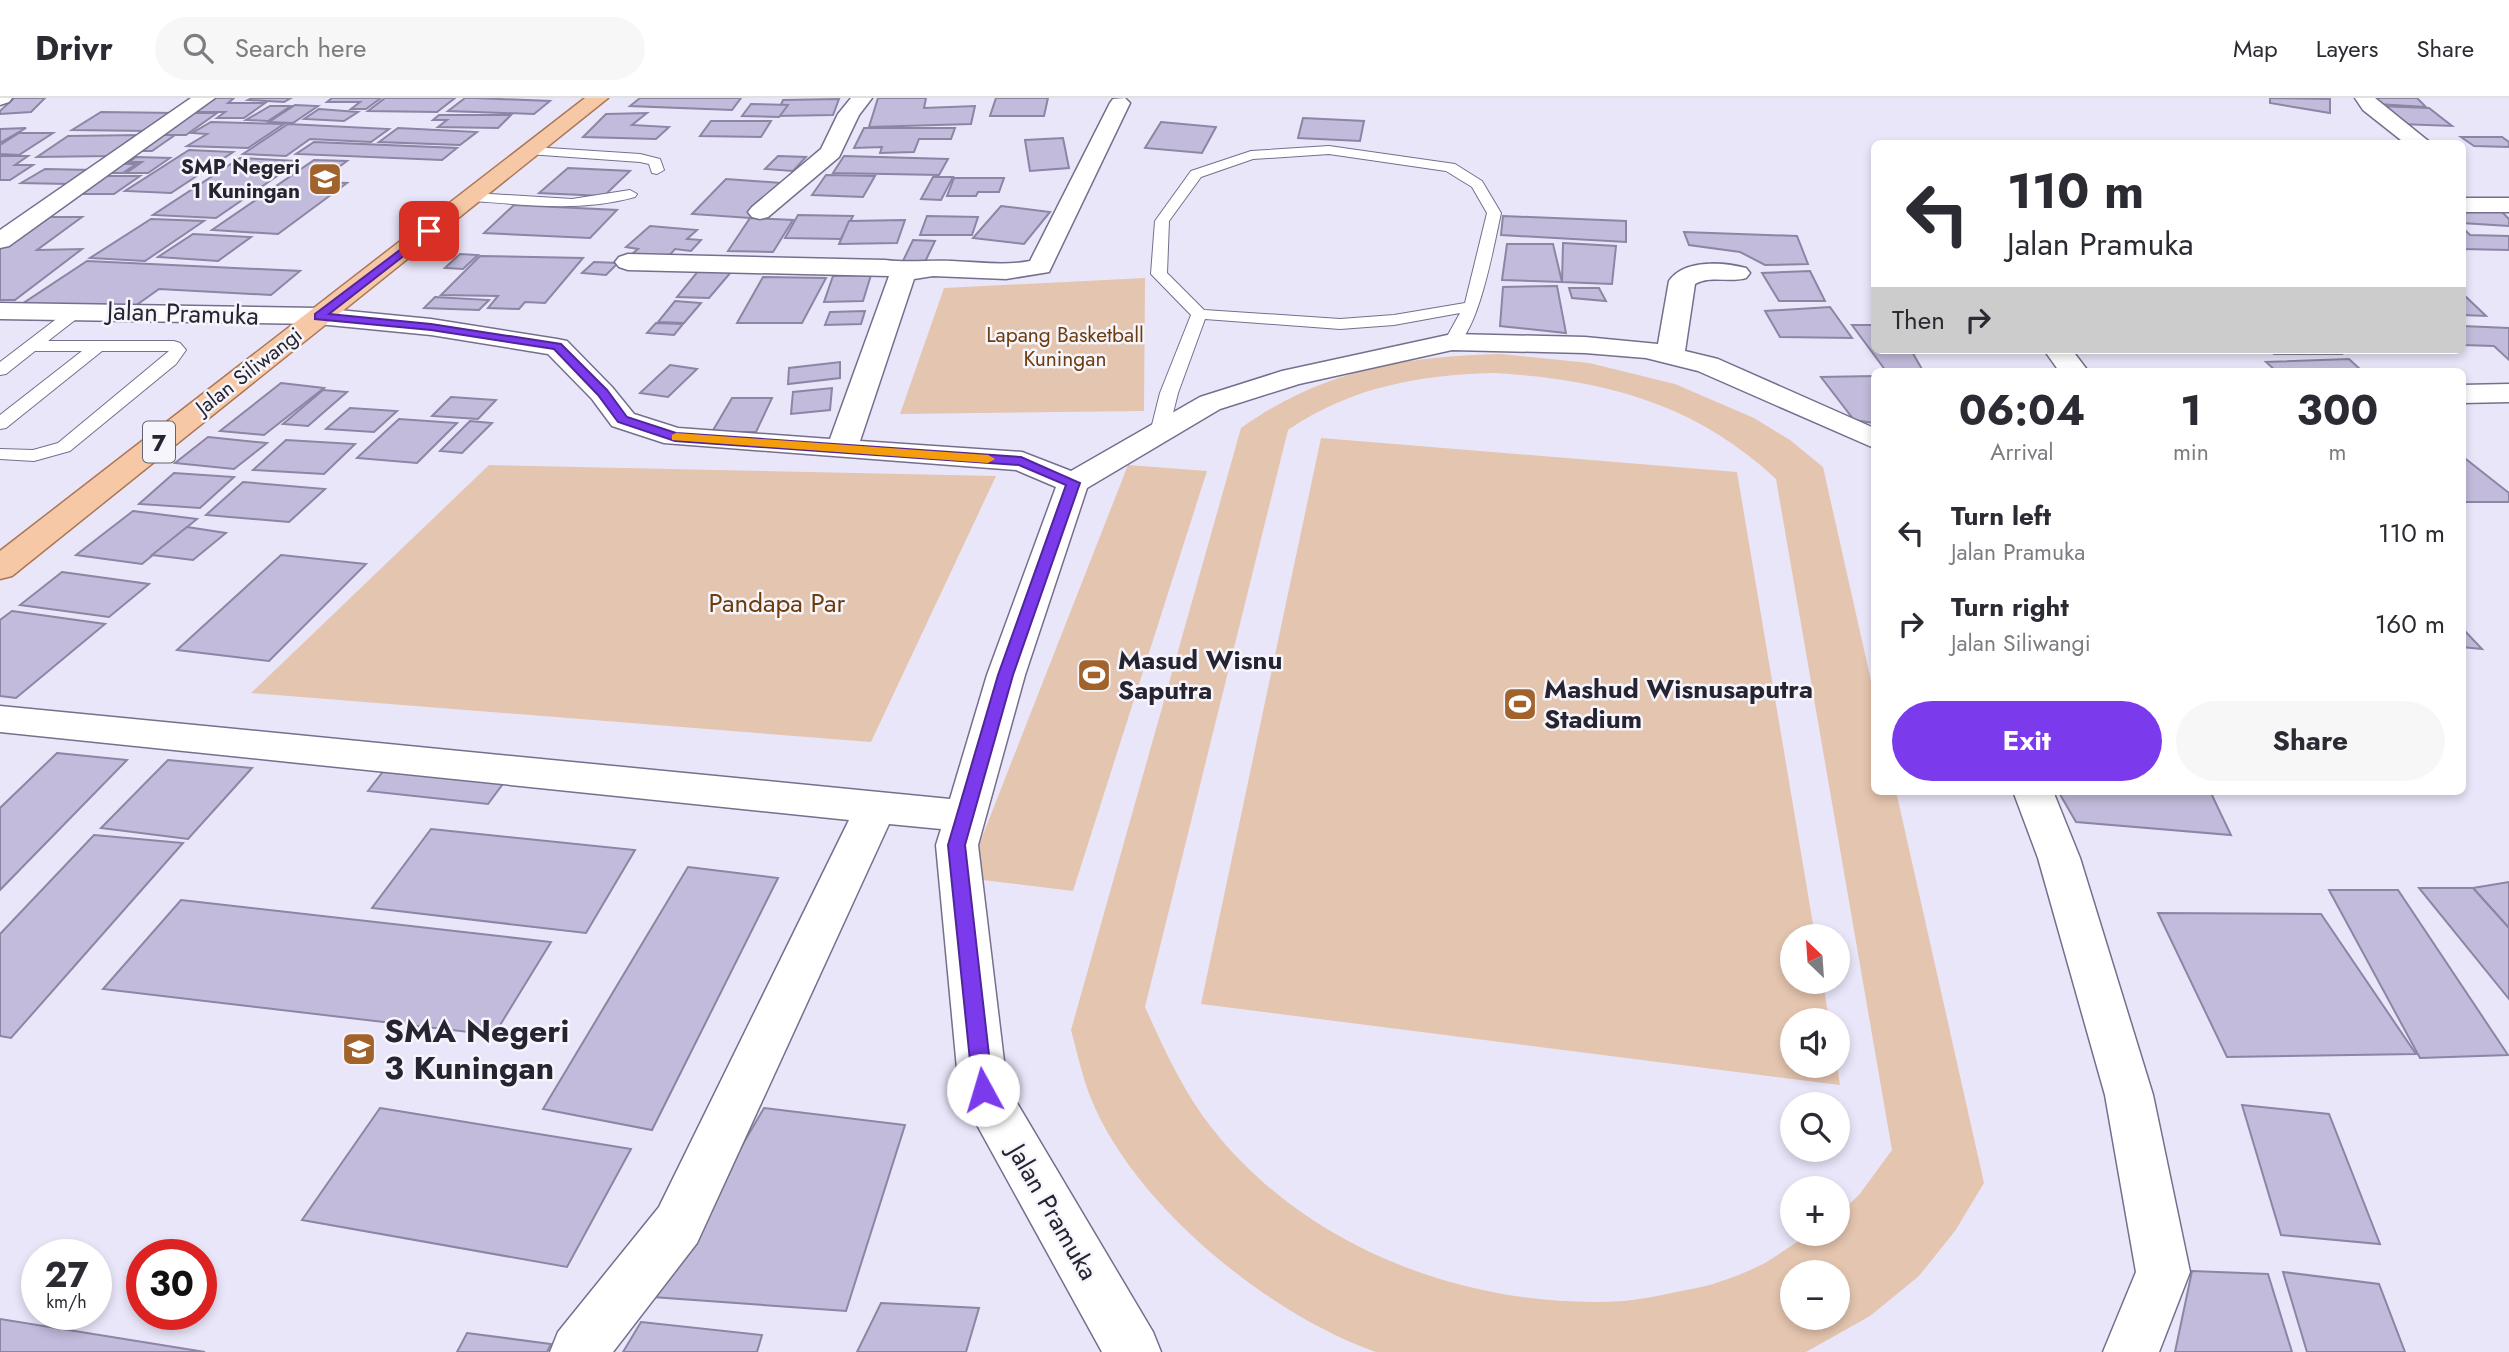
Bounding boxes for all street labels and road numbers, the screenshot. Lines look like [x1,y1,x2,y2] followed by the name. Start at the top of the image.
[104,291,259,335] street label: Jalan Pramuka
[187,320,308,424] street label: Jalan Siliwangi
[143,422,175,463] road number: 7
[997,1134,1107,1287] street label: Jalan Pramuka

